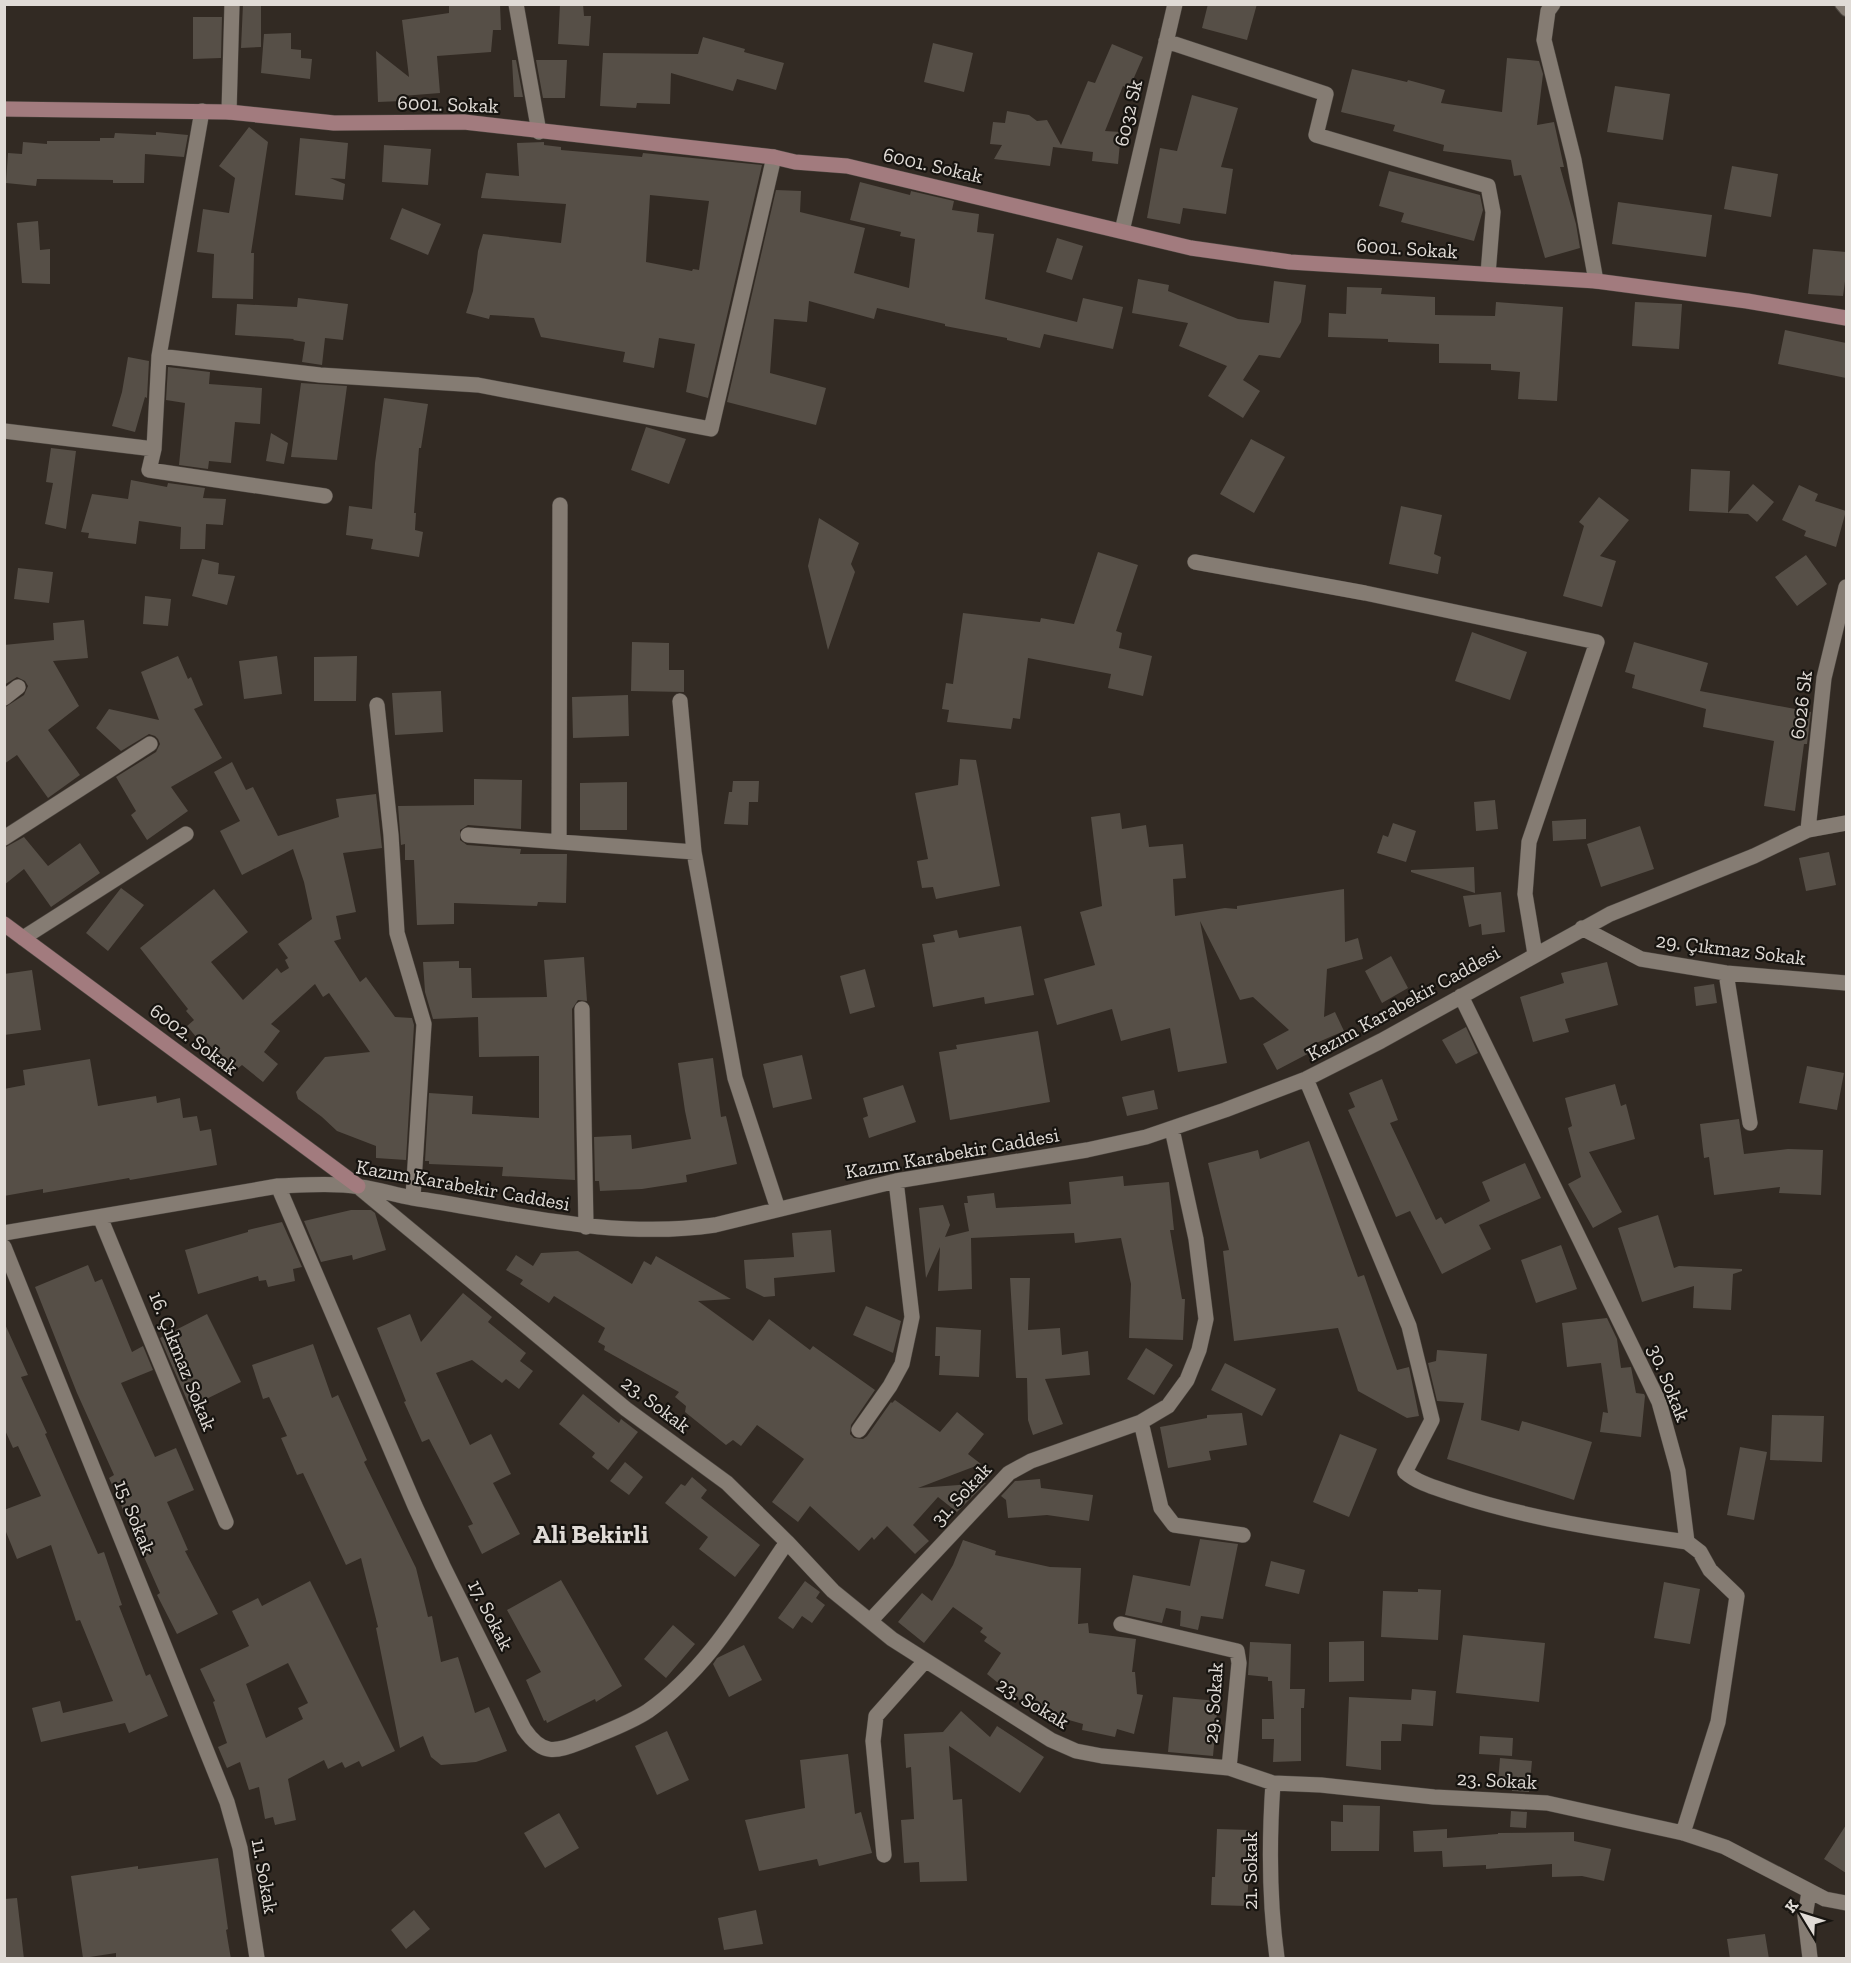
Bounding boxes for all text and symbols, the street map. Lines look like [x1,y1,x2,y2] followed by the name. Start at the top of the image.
[1109,77,1147,149] street label: 6032 Sk
[397,90,500,118] street label: 6001. Sokak
[881,142,986,188] street label: 6001. Sokak
[1356,232,1459,264] street label: 6001. Sokak
[1785,669,1817,741] street label: 6026 Sk
[1655,928,1808,970] street label: 29. Çıkmaz Sokak
[1302,940,1504,1066] street label: Kazım Karabekir Caddesi
[145,998,243,1080] street label: 6002. Sokak
[843,1122,1061,1184] street label: Kazım Karabekir Caddesi
[354,1154,572,1216] street label: Kazım Karabekir Caddesi
[144,1288,222,1435] street label: 16. Çıkmaz Sokak
[1643,1341,1696,1426] street label: 30. Sokak
[617,1370,696,1438] street label: 23. Sokak
[926,1457,997,1531] street label: 31. Sokak
[109,1476,161,1558] street label: 15. Sokak
[533,1518,649,1550] district label: Ali Bekirli
[463,1576,519,1655] street label: 17. Sokak
[1198,1661,1228,1744] street label: 29. Sokak
[992,1672,1074,1734] street label: 23. Sokak
[1456,1766,1538,1794] street label: 23. Sokak
[1238,1831,1262,1910] street label: 21. Sokak
[247,1837,283,1916] street label: 11. Sokak
[1773,1885,1833,1945] north arrow
[1781,1896,1803,1916] text: K

